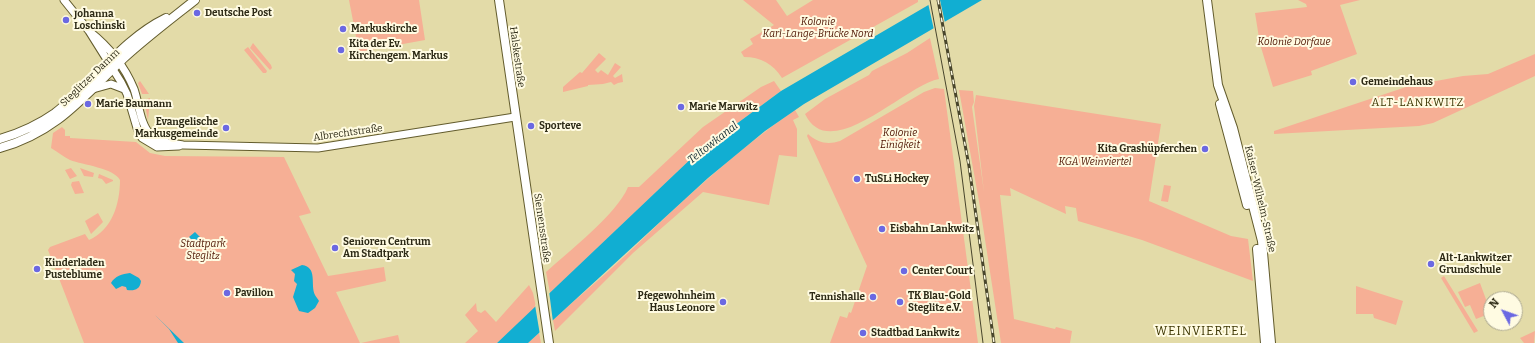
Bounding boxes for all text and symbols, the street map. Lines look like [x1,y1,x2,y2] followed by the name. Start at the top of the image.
[205,7,272,19] place label: Deutsche Post
[74,8,125,32] place label: Johanna Loschinski
[192,8,202,18] marker: Deutsche Post
[61,15,71,25] marker: Johanna Loschinski
[763,16,873,40] park label: Kolonie Karl-Lange-Brücke Nord
[351,23,417,35] place label: Markuskirche
[338,24,348,34] marker: Markuskirche
[507,26,527,88] street label: Halskestraße
[1257,36,1331,48] park label: Kolonie Dorfaue
[349,38,448,62] place label: Kita der Ev. Kirchengem. Markus
[336,45,346,55] marker: Kita der Ev. Kirchengem. Markus
[58,47,122,109] street label: Steglitzer Damm
[1361,76,1433,88] place label: Gemeindehaus
[1348,77,1358,87] marker: Gemeindehaus
[1372,96,1464,110] district label: ALT-LANKWITZ
[96,98,172,110] place label: Marie Baumann
[83,99,93,109] marker: Marie Baumann
[689,101,758,113] place label: Marie Marwitz
[676,102,686,112] marker: Marie Marwitz
[135,116,218,140] place label: Evangelische Markusgemeinde
[685,119,741,167] water label: Teltowkanal
[539,120,581,132] place label: Sporteve
[526,121,536,131] marker: Sporteve
[313,122,383,144] street label: Albrechtstraße
[221,123,231,133] marker: Evangelische Markusgemeinde
[880,127,920,150] park label: Kolonie Einigkeit
[1098,143,1197,155] place label: Kita Grashüpferchen
[1200,144,1210,154] marker: Kita Grashüpferchen
[1242,145,1278,253] street label: Kaiser-Wilhelm-Straße
[1058,156,1132,168] park label: KGA Weinviertel
[865,173,929,185] place label: TuSLi Hockey
[852,174,862,184] marker: TuSLi Hockey
[531,192,553,264] street label: Siemensstraße
[890,223,974,235] place label: Eisbahn Lankwitz
[877,224,887,234] marker: Eisbahn Lankwitz
[343,236,431,260] place label: Senioren Centrum Am Stadtpark
[180,238,226,262] park label: Stadtpark Steglitz
[330,243,340,253] marker: Senioren Centrum Am Stadtpark
[1439,252,1512,276] place label: Alt-Lankwitzer Grundschule
[45,257,104,280] place label: Kinderladen Pusteblume
[1426,259,1436,269] marker: Alt-Lankwitzer Grundschule
[32,264,42,274] marker: Kinderladen Pusteblume
[912,265,973,277] place label: Center Court
[899,266,909,276] marker: Center Court
[235,287,273,299] place label: Pavillon
[222,288,232,298] marker: Pavillon
[638,290,715,314] place label: Pfegewohnheim Haus Leonore
[908,290,971,314] place label: TK Blau-Gold Steglitz e.V.
[809,291,865,303] place label: Tennishalle
[1483,291,1523,331] north arrow
[868,292,878,302] marker: Tennishalle
[1487,296,1502,311] text: N
[718,297,728,307] marker: Pfegewohnheim Haus Leonore
[895,297,905,307] marker: TK Blau-Gold Steglitz e.V.
[1155,325,1247,339] district label: WEINVIERTEL
[871,327,960,339] place label: Stadtbad Lankwitz
[858,328,868,338] marker: Stadtbad Lankwitz

